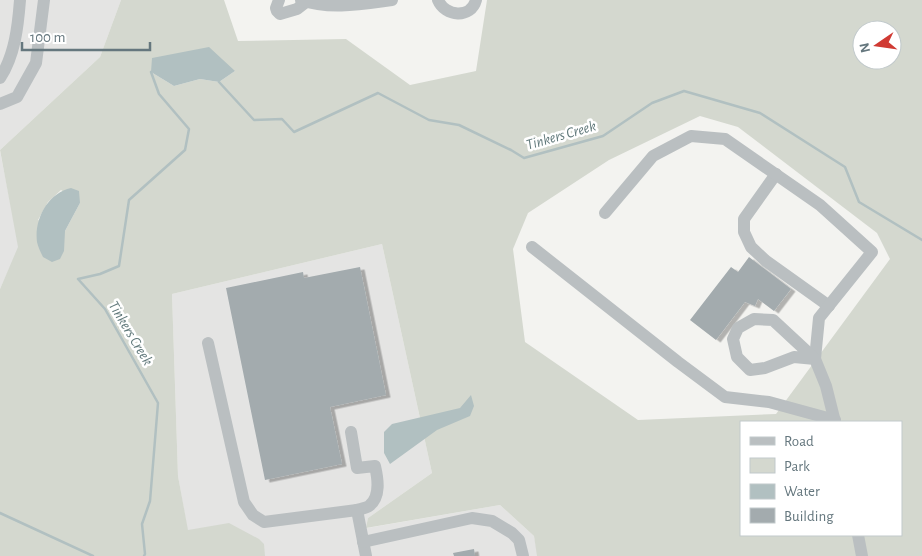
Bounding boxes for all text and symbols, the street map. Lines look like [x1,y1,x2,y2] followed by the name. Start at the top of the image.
[22,20,150,52] scale bar
[852,20,902,70] north arrow
[30,30,65,45] text: 100 m
[857,41,873,54] text: N
[525,118,598,153] water label: Tinkers Creek
[106,299,156,368] water label: Tinkers Creek
[740,421,902,536] legend
[784,434,814,449] text: Road
[784,459,810,474] text: Park
[784,484,820,499] text: Water
[784,509,834,524] text: Building

